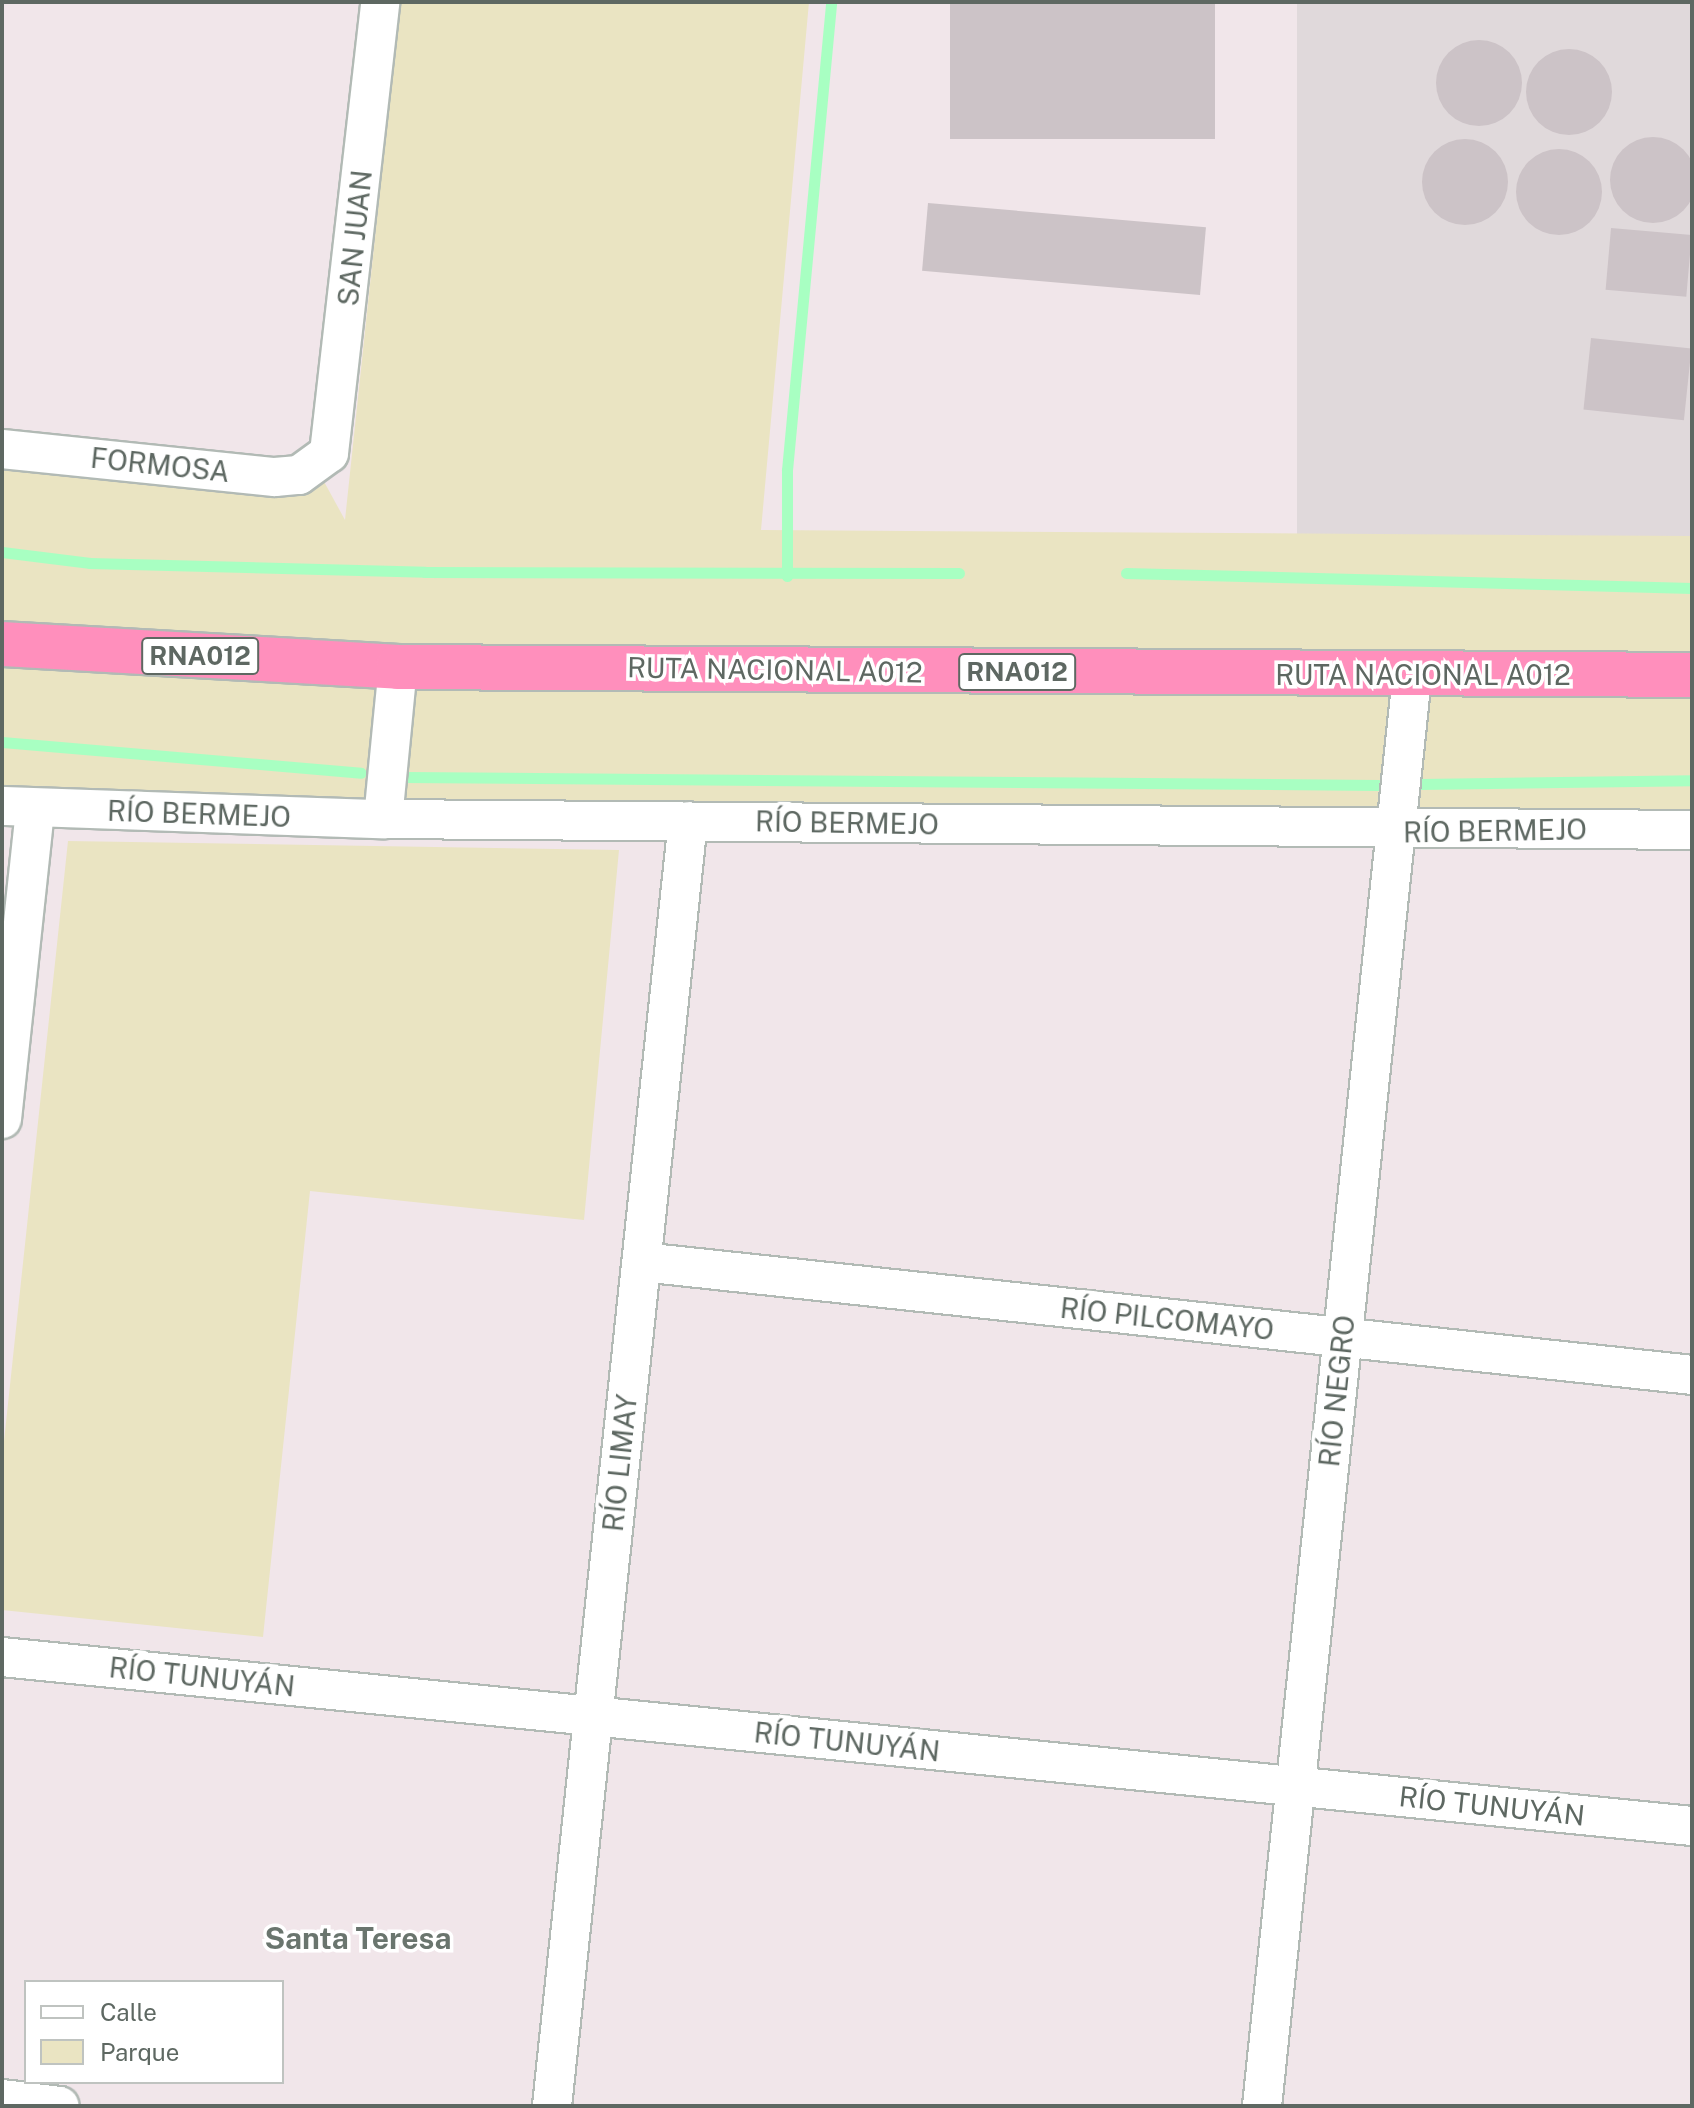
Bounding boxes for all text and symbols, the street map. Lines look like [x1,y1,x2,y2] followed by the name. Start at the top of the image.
[331,168,379,308] street label: SAN JUAN
[89,441,231,489] street label: FORMOSA
[140,634,260,678] road number: RNA012
[957,650,1077,694] road number: RNA012
[627,651,923,689] street label: RUTA NACIONAL A012
[1275,658,1571,692] street label: RUTA NACIONAL A012
[107,794,291,834] street label: RÍO BERMEJO
[755,805,939,841] street label: RÍO BERMEJO
[1403,813,1587,849] street label: RÍO BERMEJO
[1058,1291,1276,1347] street label: RÍO PILCOMAYO
[1312,1313,1362,1469] street label: RÍO NEGRO
[596,1393,644,1533] street label: RÍO LIMAY
[107,1651,297,1703] street label: RÍO TUNUYÁN
[752,1716,942,1768] street label: RÍO TUNUYÁN
[1397,1780,1587,1832] street label: RÍO TUNUYÁN
[265,1920,451,1956] district label: Santa Teresa
[24,1980,284,2084] legend
[100,1998,157,2026] text: Calle
[100,2038,179,2066] text: Parque

